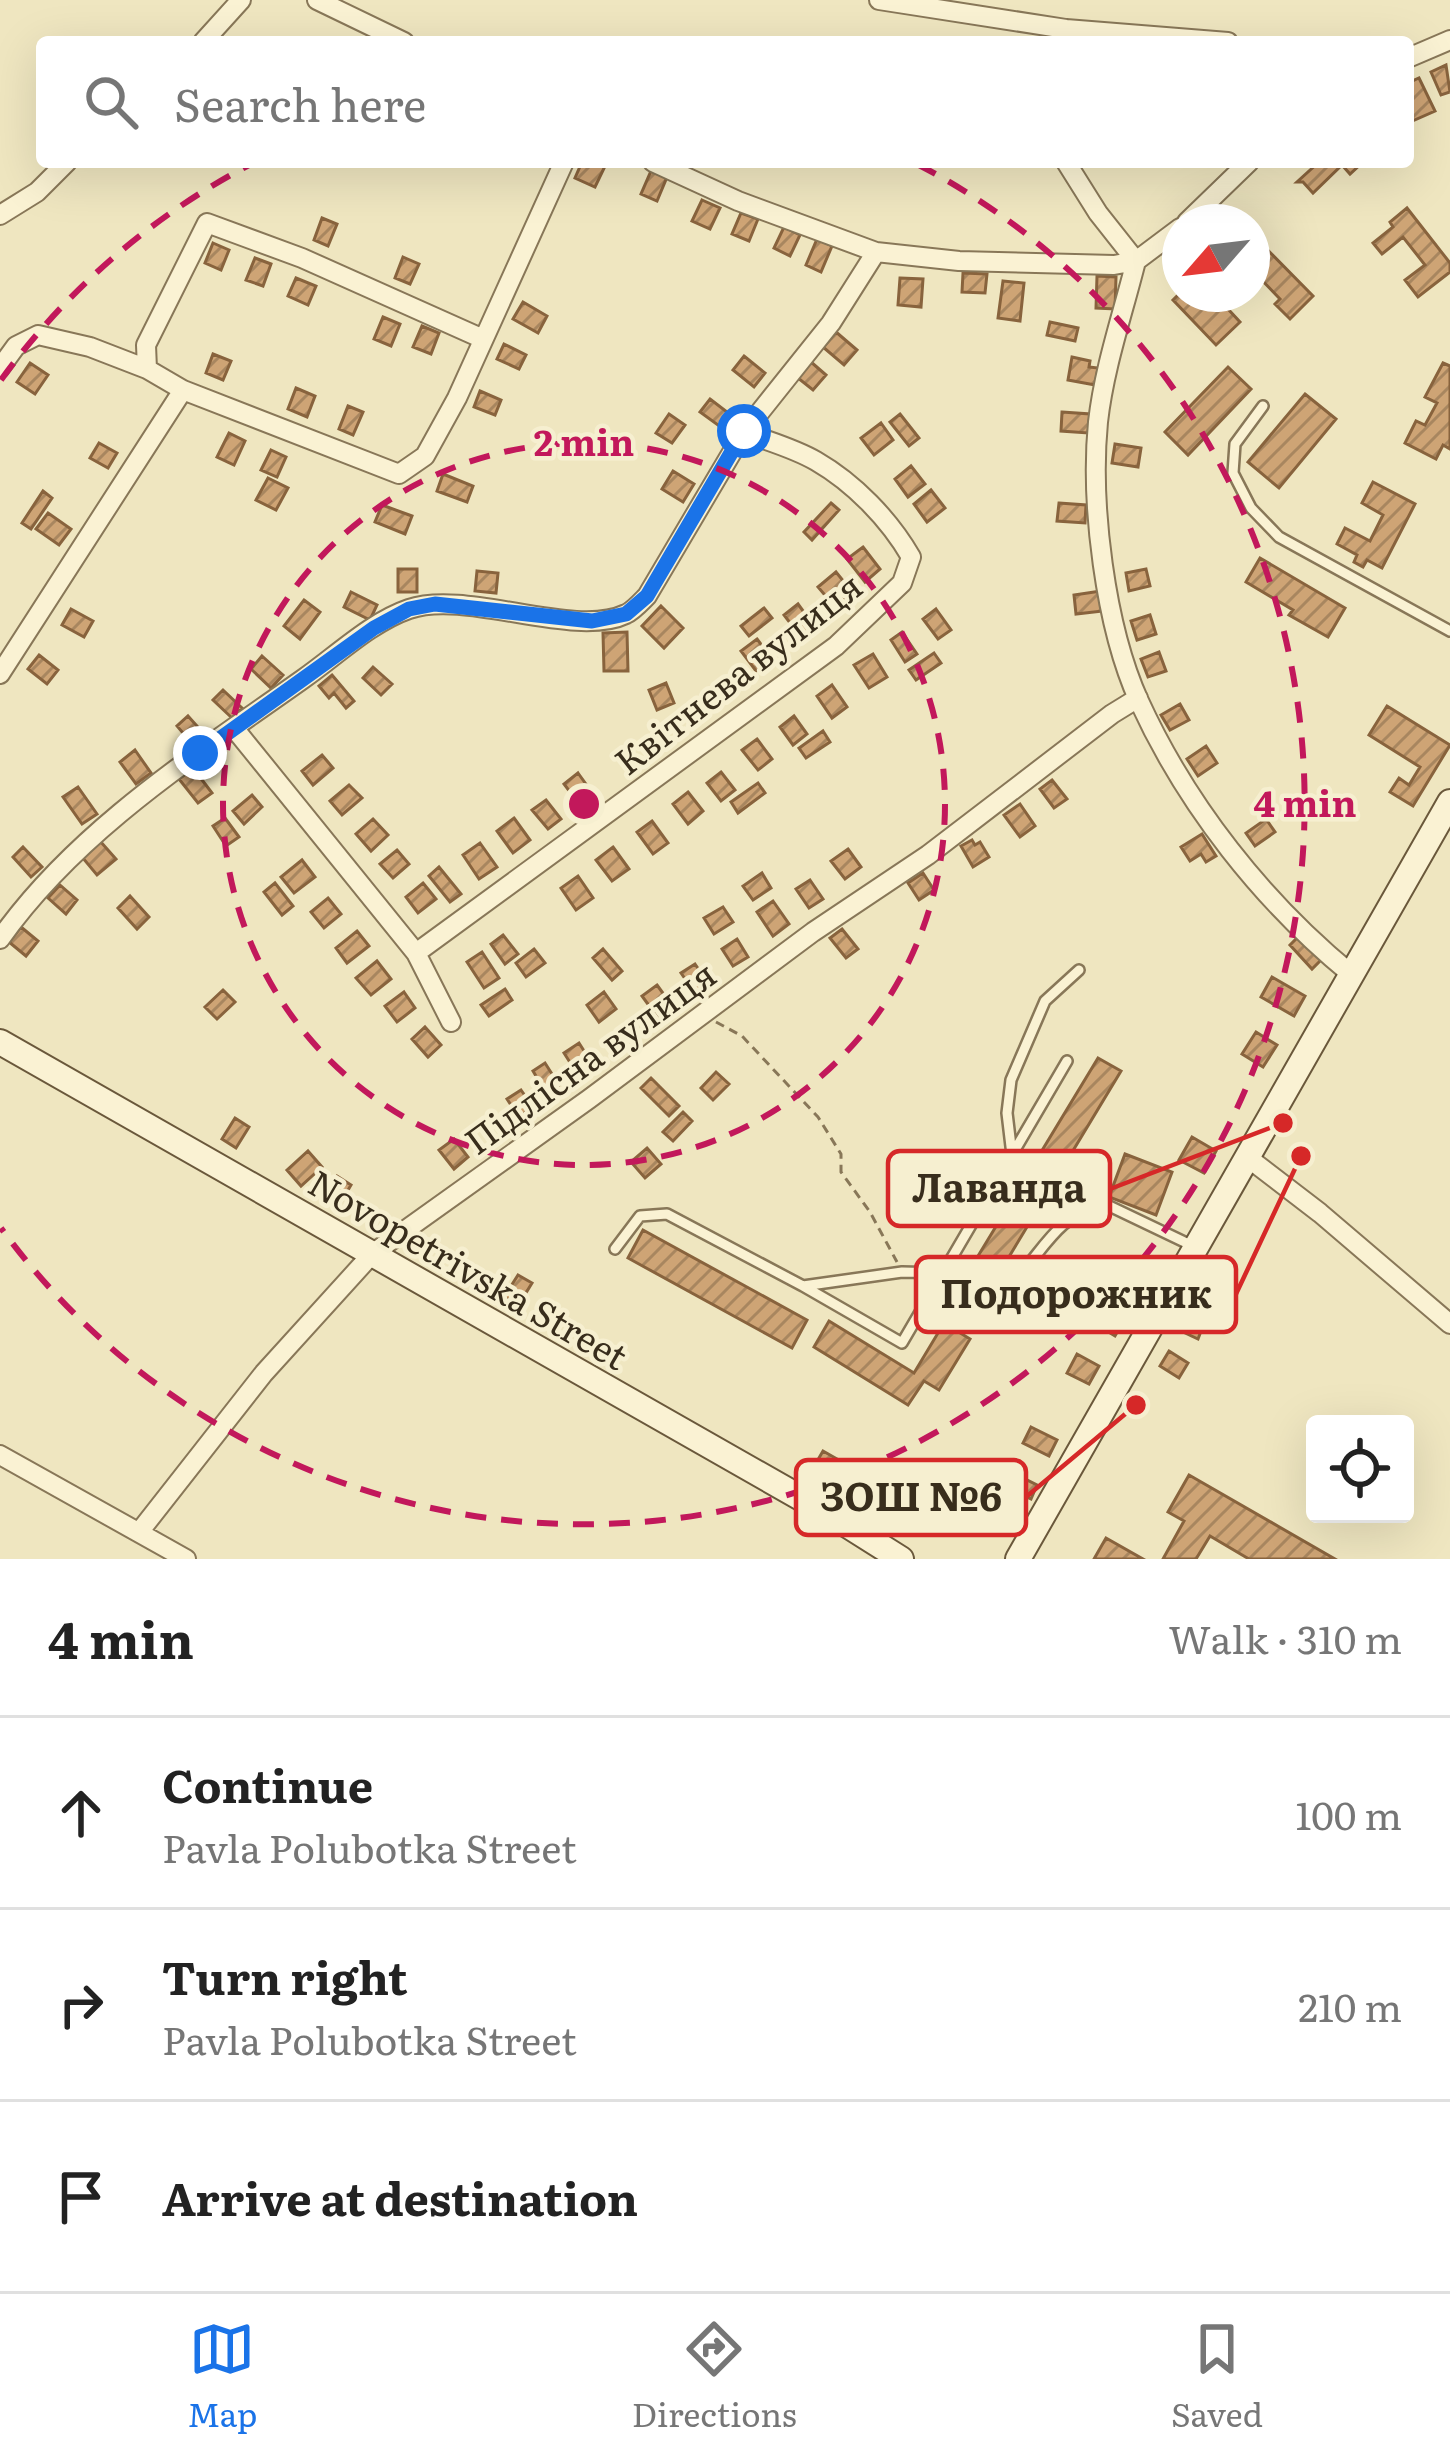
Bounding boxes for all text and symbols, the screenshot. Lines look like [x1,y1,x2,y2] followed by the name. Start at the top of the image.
[36,36,1414,168] search box
[78,69,144,135] icon: search
[174,69,426,136] text: Search here
[1162,204,1270,312] north arrow
[717,404,771,458] route start
[534,414,634,467] text: 2 min
[602,558,872,786] street label: Квітнева вулиця
[173,726,227,780] route end
[1254,775,1356,828] text: 4 min
[563,783,605,825] centre of rings
[452,946,726,1166] street label: Підлісна вулиця
[888,1151,1110,1226] callout: Лаванда
[300,1155,639,1381] street label: Novopetrivska Street
[912,1156,1086,1214] text: Лаванда
[916,1257,1236,1332] callout: Подорожник
[940,1262,1212,1320] text: Подорожник
[1306,1415,1414,1523] map controls
[1306,1415,1414,1523] button: locate
[796,1460,1026,1535] callout: ЗОШ №6
[820,1465,1002,1523] text: ЗОШ №6
[48,1599,194,1675] text: 4 min
[1168,1608,1402,1666] text: Walk · 310 m
[162,1750,373,1817] text: Continue
[48,1780,114,1846] icon: ahead
[1295,1784,1402,1842] text: 100 m
[162,1817,577,1875] text: Pavla Polubotka Street
[162,1942,408,2009] text: Turn right
[48,1972,114,2038] icon: right
[1298,1976,1402,2034] text: 210 m
[162,2009,577,2067] text: Pavla Polubotka Street
[162,2163,638,2230] text: Arrive at destination
[48,2164,114,2230] icon: arrive
[187,2316,257,2437] tab: Map
[632,2316,797,2437] tab: Directions
[1171,2316,1263,2437] tab: Saved

